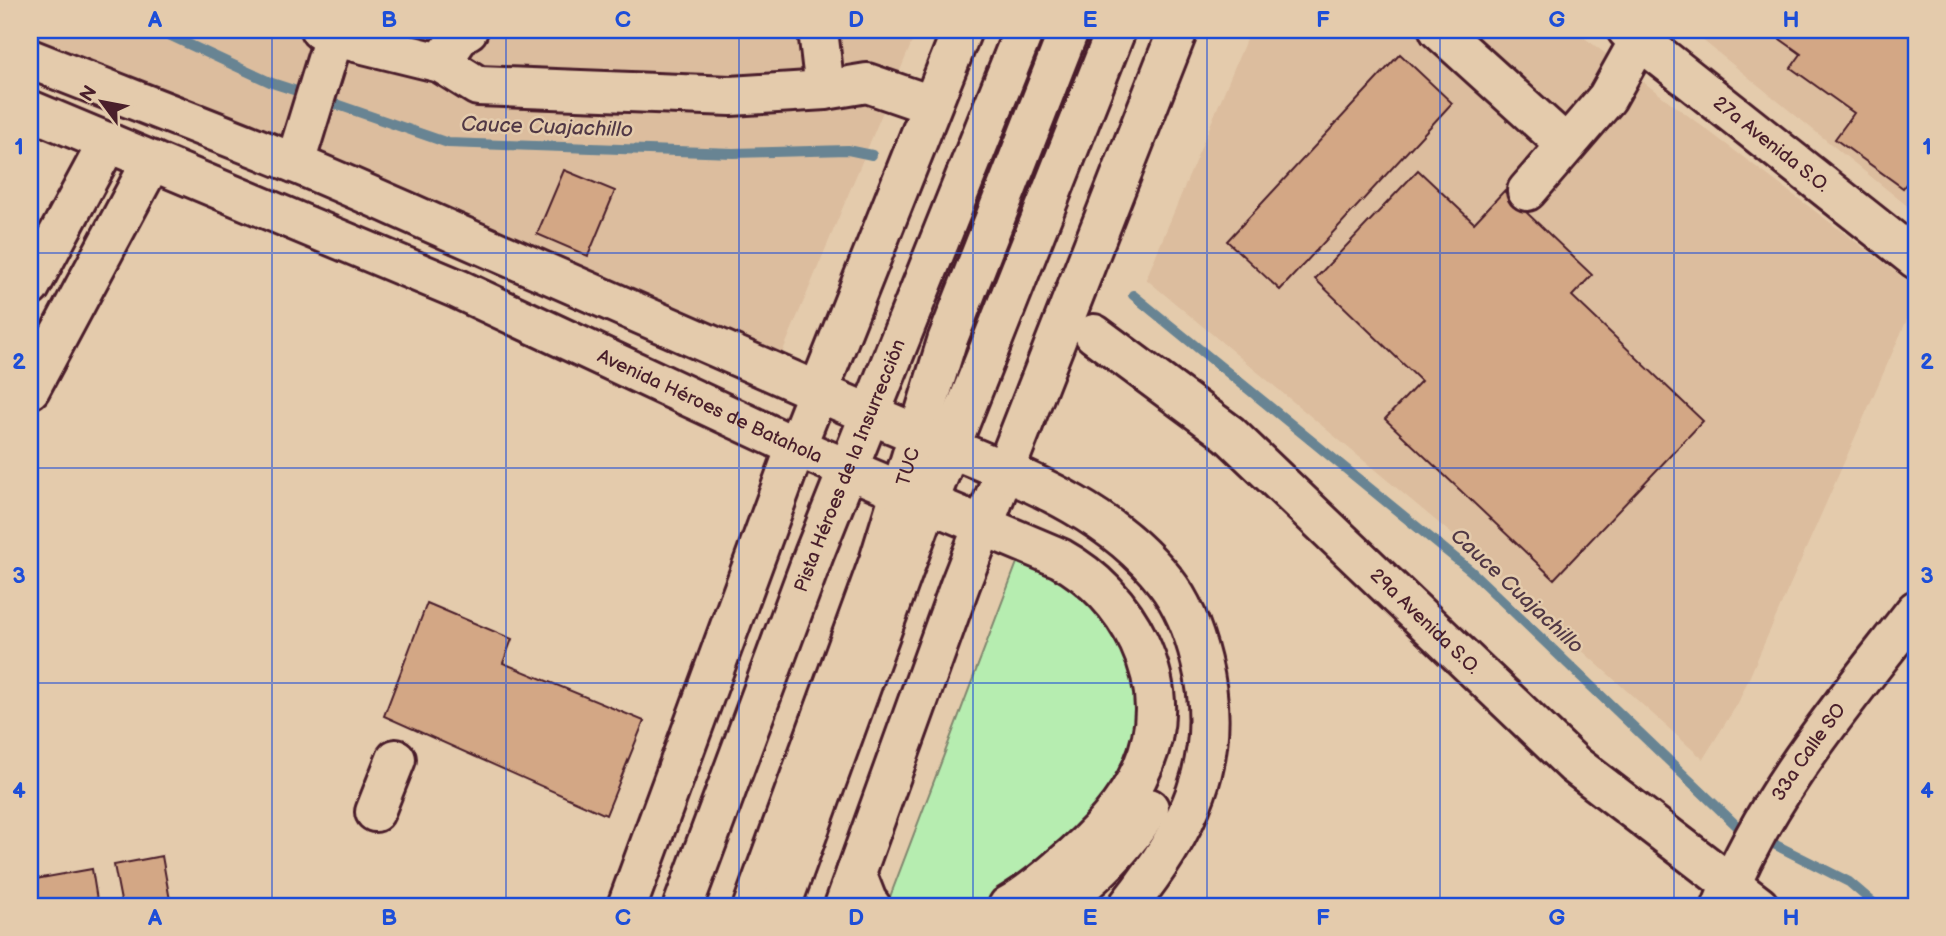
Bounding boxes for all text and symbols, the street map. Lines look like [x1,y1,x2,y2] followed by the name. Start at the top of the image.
[147,6,163,34] text: A
[381,6,397,34] text: B
[615,6,631,34] text: C
[848,6,864,34] text: D
[1083,6,1098,34] text: E
[1316,6,1330,34] text: F
[1549,6,1566,34] text: G
[1782,6,1800,34] text: H
[66,66,136,136] north arrow
[75,82,102,106] text: N
[1709,91,1834,197] street label: 27a Avenida S.O.
[461,112,633,142] water label: Cauce Cuajachillo
[14,133,24,161] text: 1
[1922,133,1932,161] text: 1
[789,336,910,595] street label: Pista Héroes de la Insurrección
[594,344,826,468] street label: Avenida Héroes de Batahola
[12,348,26,376] text: 2
[1920,348,1934,376] text: 2
[891,445,925,489] street label: TUC
[1446,523,1588,659] water label: Cauce Cuajachillo
[12,562,26,590] text: 3
[1920,562,1934,590] text: 3
[1365,564,1484,679] street label: 29a Avenida S.O.
[1767,699,1851,805] street label: 33a Calle SO
[12,777,26,805] text: 4
[1920,777,1934,805] text: 4
[147,904,163,932] text: A
[381,904,397,932] text: B
[615,904,631,932] text: C
[848,904,864,932] text: D
[1083,904,1098,932] text: E
[1316,904,1330,932] text: F
[1549,904,1566,932] text: G
[1782,904,1800,932] text: H

